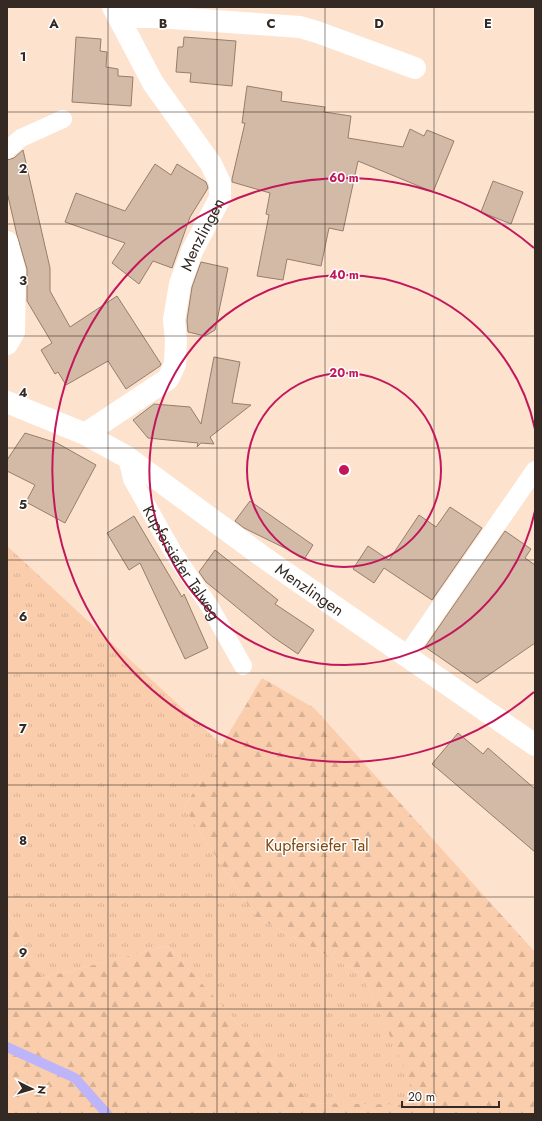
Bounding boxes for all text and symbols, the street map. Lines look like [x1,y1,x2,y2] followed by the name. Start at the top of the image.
[48,14,59,33] text: A
[159,14,168,33] text: B
[266,14,276,33] text: C
[374,14,384,33] text: D
[484,14,492,33] text: E
[20,47,26,66] text: 1
[19,159,27,178] text: 2
[329,169,359,187] text: 60 m
[175,194,230,274] street label: Menzlingen
[329,266,359,284] text: 40 m
[19,271,27,290] text: 3
[329,364,359,382] text: 20 m
[18,383,28,402] text: 4
[337,463,351,477] centre of rings
[19,495,27,514] text: 5
[137,501,226,624] street label: Kupfersiefer Talweg
[271,558,349,622] street label: Menzlingen
[19,607,28,626] text: 6
[19,719,27,738] text: 7
[19,831,27,850] text: 8
[265,834,369,857] park label: Kupfersiefer Tal
[19,943,28,962] text: 9
[12,1069,52,1109] north arrow
[402,1083,499,1109] scale bar
[34,1085,50,1095] text: N
[408,1088,435,1106] text: 20 m

